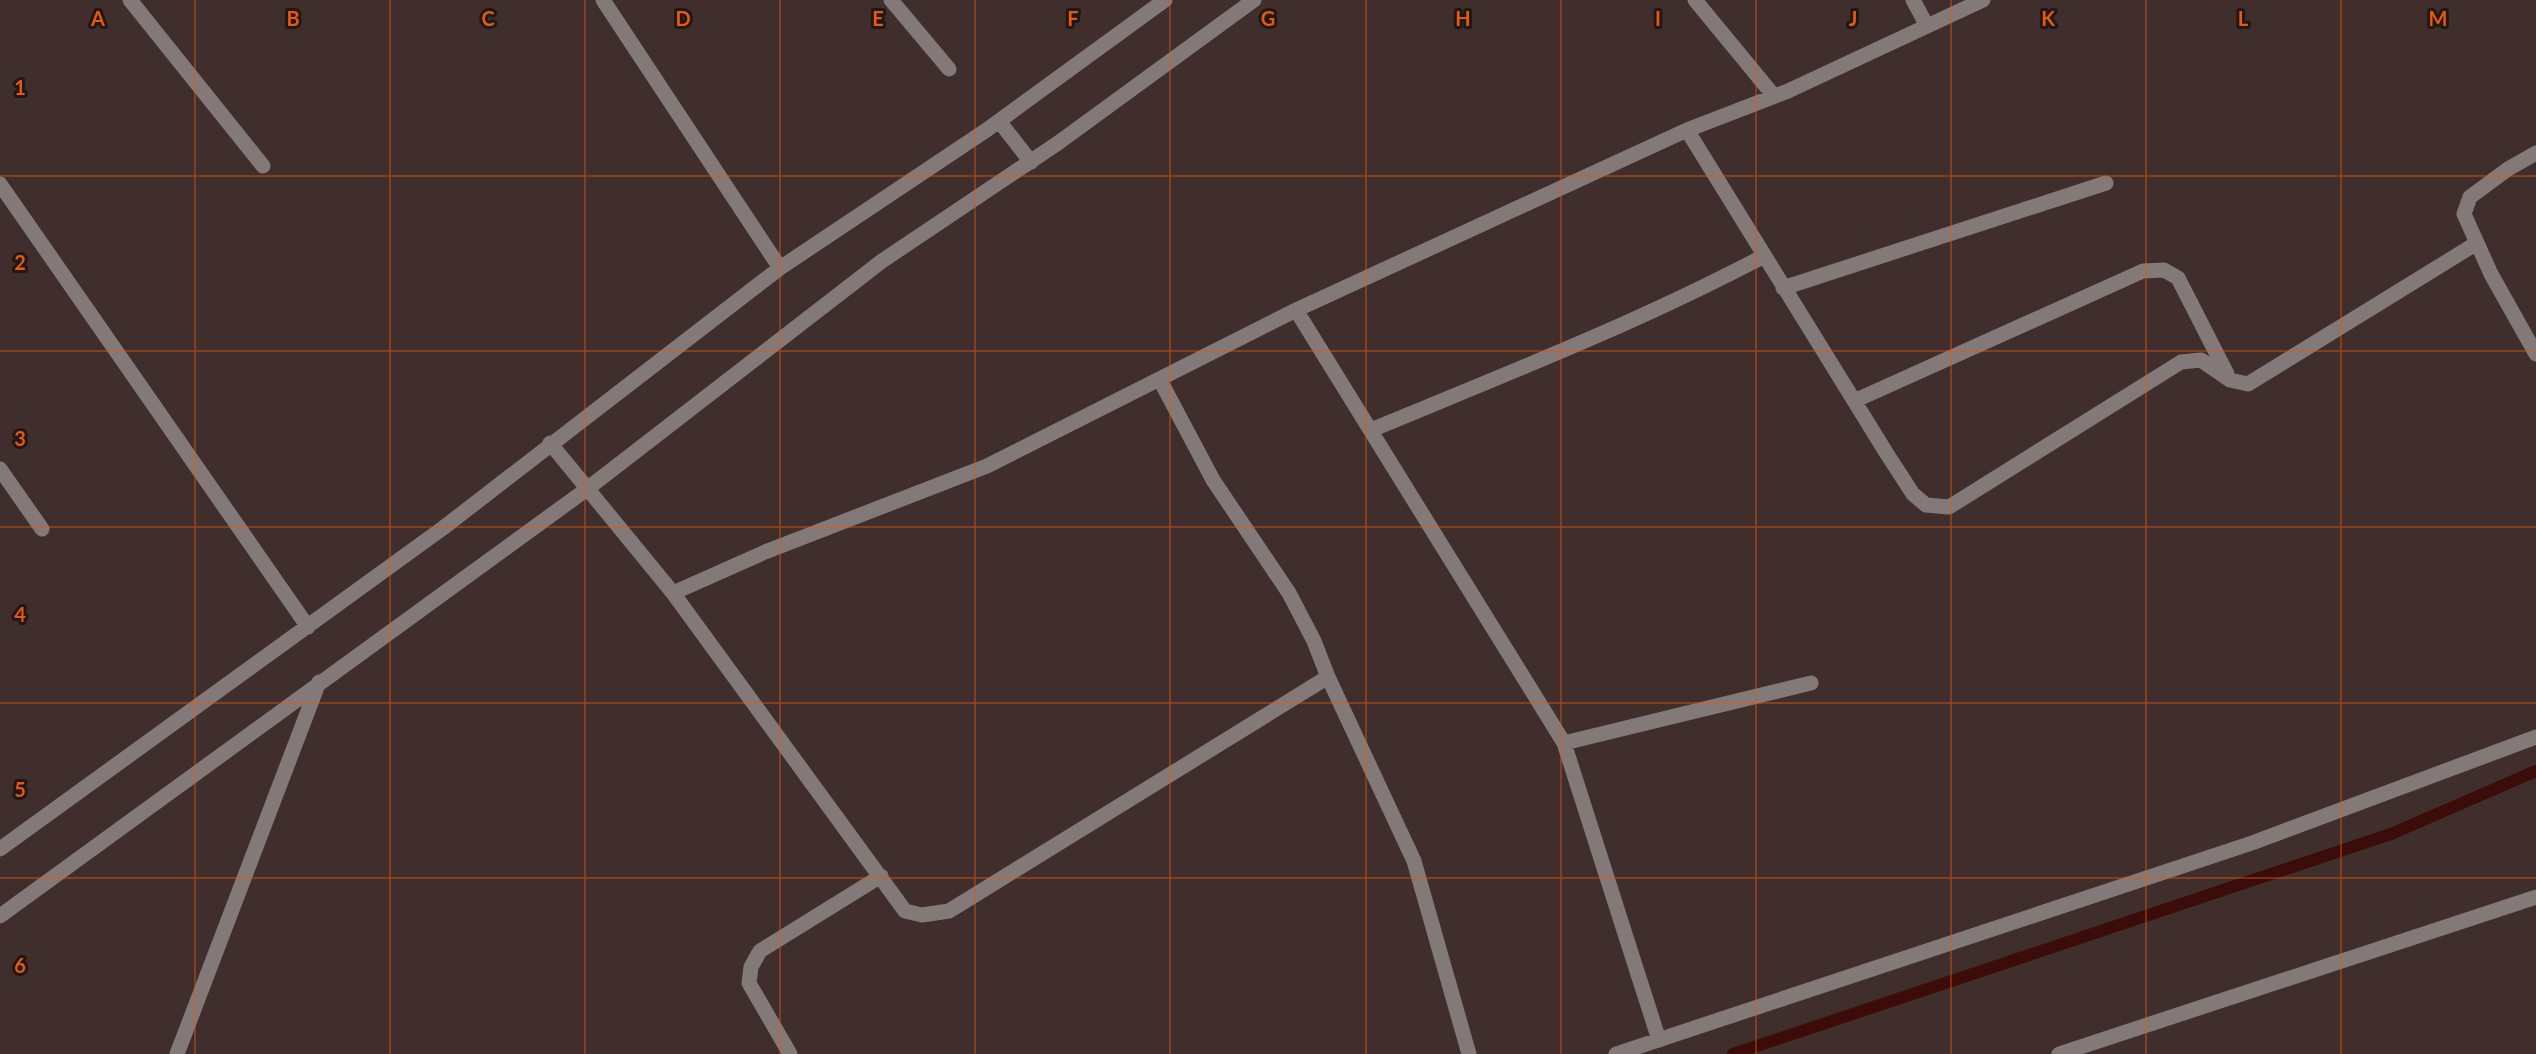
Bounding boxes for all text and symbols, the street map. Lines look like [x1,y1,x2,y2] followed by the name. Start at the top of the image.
[90,6,105,30] text: A
[286,6,300,30] text: B
[481,6,495,30] text: C
[675,6,691,30] text: D
[872,6,884,30] text: E
[1067,6,1079,30] text: F
[1261,6,1275,30] text: G
[1455,6,1471,30] text: H
[1655,6,1661,30] text: I
[1849,6,1857,30] text: J
[2041,6,2055,30] text: K
[2238,6,2249,30] text: L
[2429,6,2447,30] text: M
[14,75,26,99] text: 1
[14,250,26,274] text: 2
[14,426,26,450] text: 3
[14,602,26,626] text: 4
[14,777,26,801] text: 5
[14,953,26,977] text: 6

